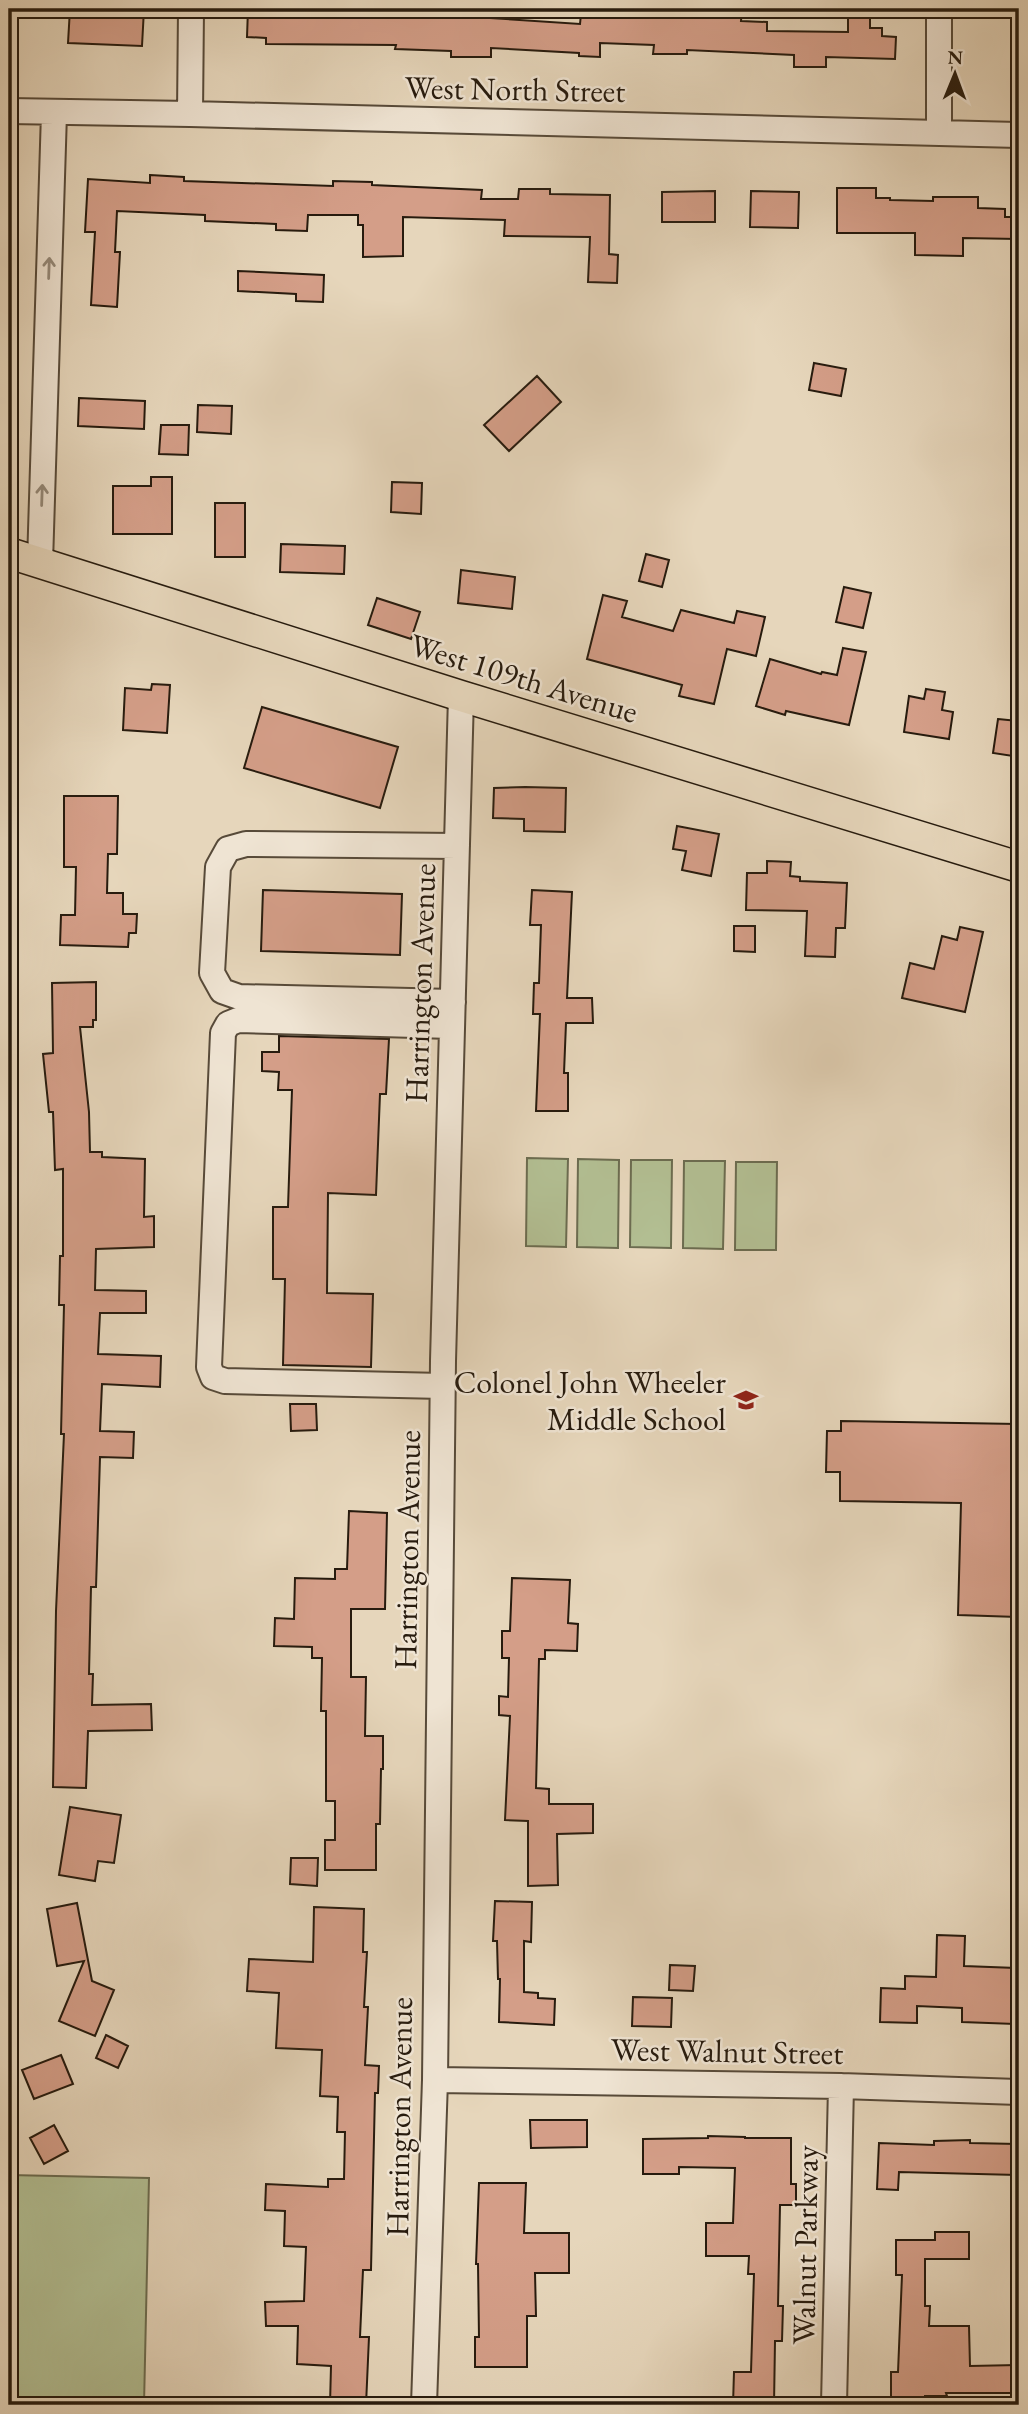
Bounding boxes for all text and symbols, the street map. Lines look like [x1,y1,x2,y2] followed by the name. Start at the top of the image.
[920,38,990,108] north arrow
[947,45,964,70] text: N
[404,66,626,112] street label: West North Street
[43,257,56,280] one-way arrow
[36,484,49,507] one-way arrow
[405,623,643,733] street label: West 109th Avenue
[395,862,445,1104] street label: Harrington Avenue
[454,1361,726,1440] place label: Colonel John Wheeler Middle School
[732,1386,760,1414] school or university icon: Colonel John Wheeler Middle School
[384,1430,430,1670] street label: Harrington Avenue
[376,1997,422,2237] street label: Harrington Avenue
[610,2028,844,2074] street label: West Walnut Street
[782,2144,828,2345] street label: Walnut Parkway

